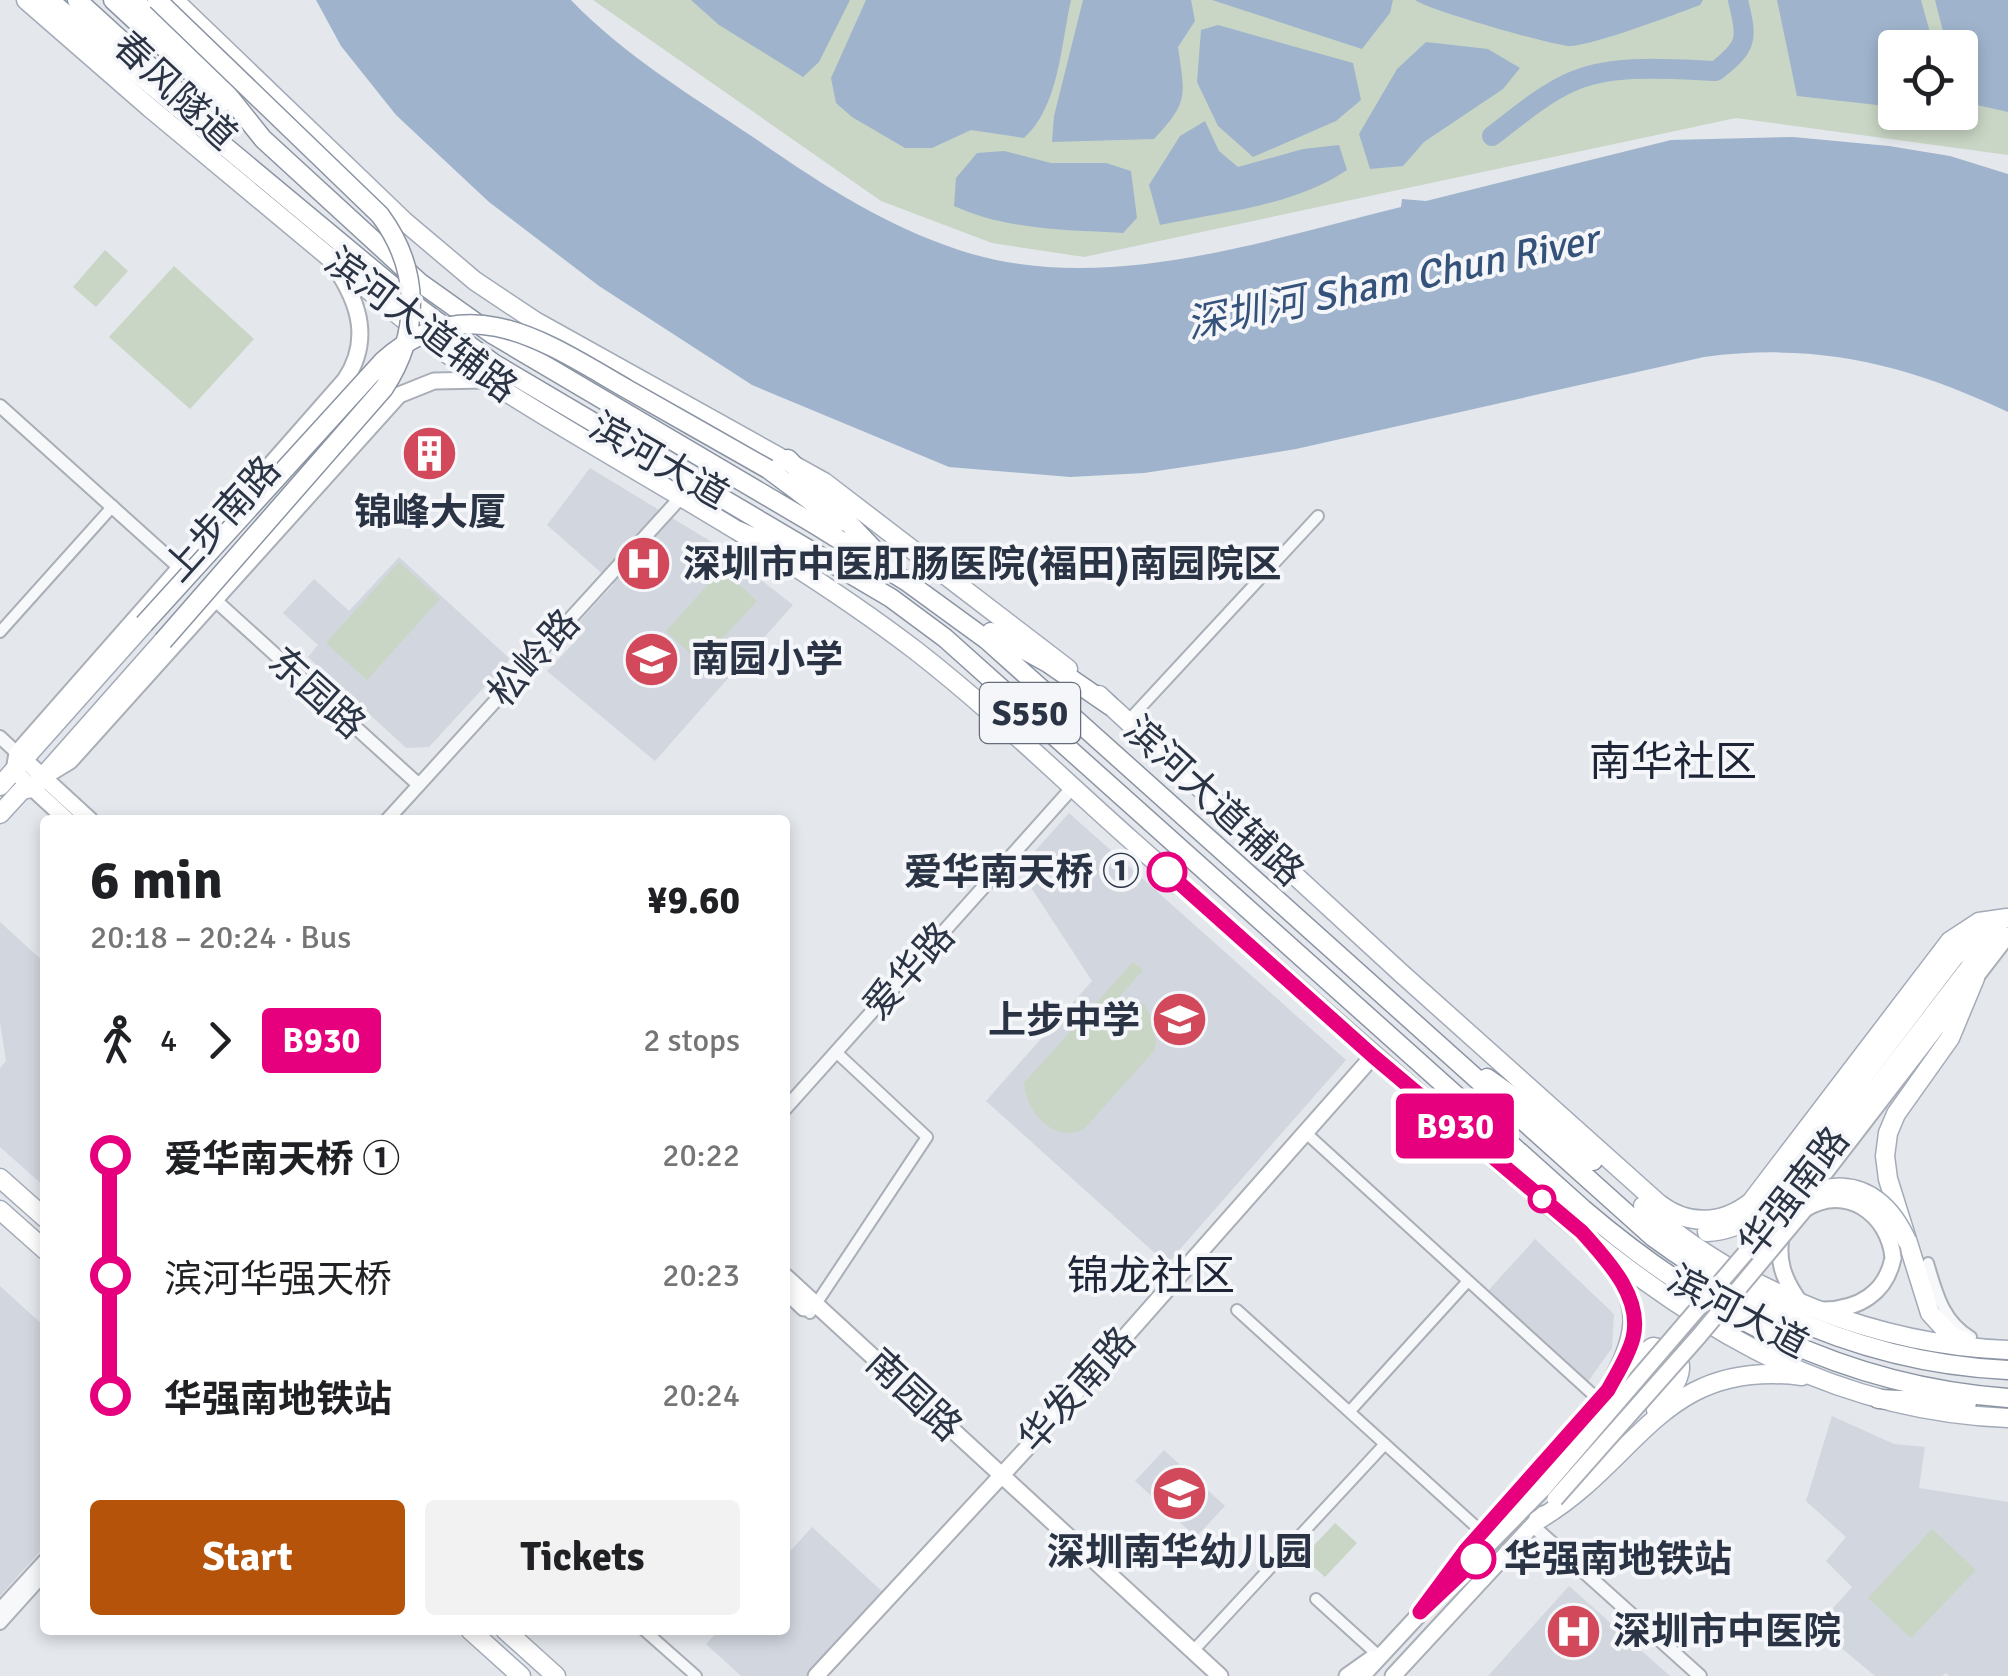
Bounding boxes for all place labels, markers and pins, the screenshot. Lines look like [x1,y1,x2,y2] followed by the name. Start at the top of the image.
[400,424,460,484] building icon: 锦峰大厦
[354,489,506,536] place label: 锦峰大厦
[614,534,674,594] hospital icon: 深圳市中医肛肠医院(福田)南园院区
[683,541,1282,588] place label: 深圳市中医肛肠医院(福田)南园院区
[622,629,682,689] school or university icon: 南园小学
[691,636,843,683] place label: 南园小学
[904,849,1140,896] place label: 爱华南天桥 ①
[1148,853,1186,891] marker: 爱华南天桥 ①
[1149,990,1209,1050] school or university icon: 上步中学
[988,997,1140,1044] place label: 上步中学
[1529,1186,1555,1212] unlabelled marker
[1150,1464,1210,1524] school or university icon: 深圳南华幼儿园
[1047,1529,1313,1576] place label: 深圳南华幼儿园
[1504,1536,1732,1583] place label: 华强南地铁站
[1457,1540,1495,1578] marker: 华强南地铁站
[1544,1601,1604,1661] hospital icon: 深圳市中医院
[1613,1608,1841,1655] place label: 深圳市中医院

